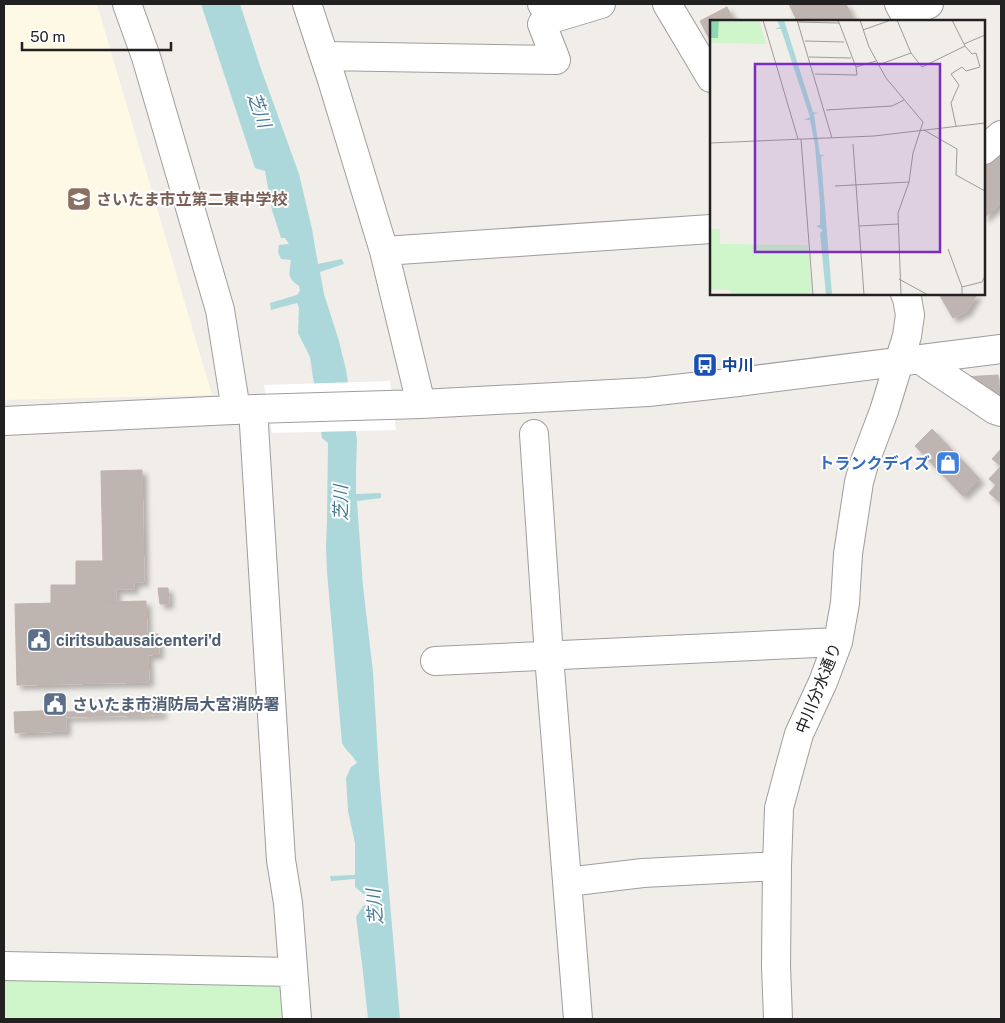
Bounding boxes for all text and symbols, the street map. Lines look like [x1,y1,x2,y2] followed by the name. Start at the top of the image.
[22,20,171,52] scale bar
[710,20,985,295] inset map
[30,28,65,45] text: 50 m
[243,89,276,132] water label: 芝川
[66,186,92,212] school or university icon: さいたま市立第二東中学校
[96,190,288,209] place label: さいたま市立第二東中学校
[692,352,718,378] bus stop icon: 中川
[722,356,754,375] place label: 中川
[935,450,961,476] shop icon: トランクデイズ
[818,454,930,473] place label: トランクデイズ
[330,483,351,521] water label: 芝川
[26,627,52,653] public building icon: ciritsubausaicenteri'd
[56,631,221,650] place label: ciritsubausaicenteri'd
[792,640,845,736] street label: 中川分水通り
[42,691,68,717] public building icon: さいたま市消防局大宮消防署
[72,695,280,714] place label: さいたま市消防局大宮消防署
[362,886,387,926] water label: 芝川

